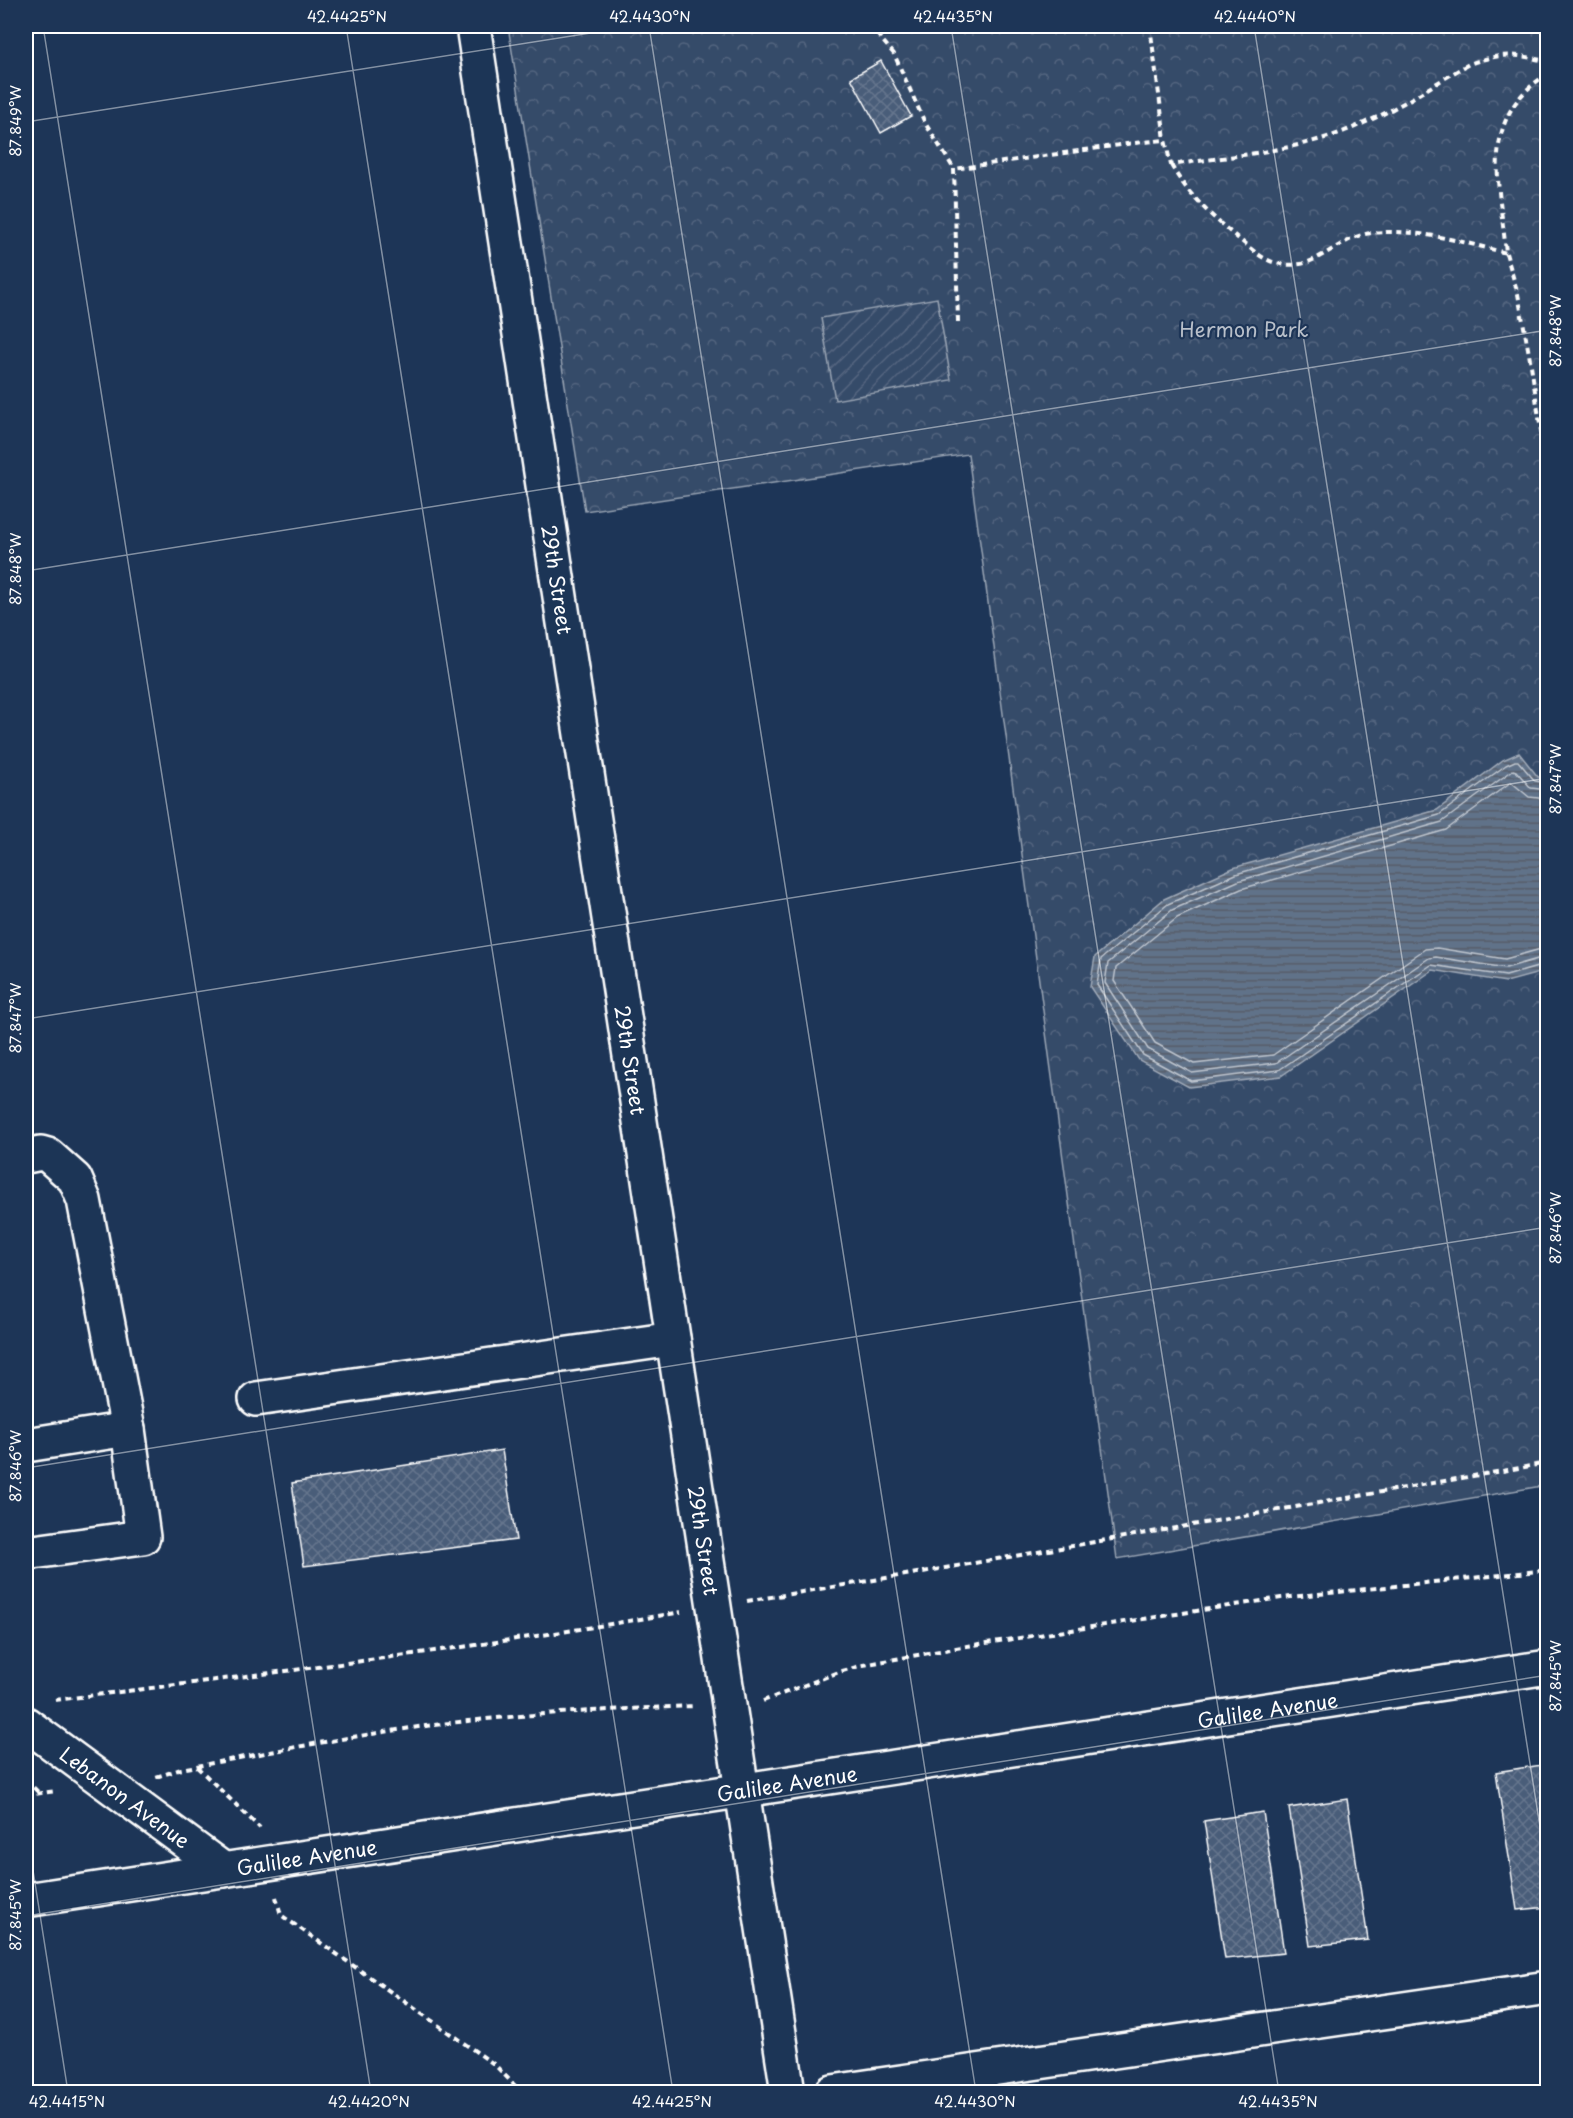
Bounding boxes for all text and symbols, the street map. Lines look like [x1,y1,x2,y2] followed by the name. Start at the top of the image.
[307,4,387,27] text: 42.4425°N
[609,4,691,27] text: 42.4430°N
[913,4,993,27] text: 42.4435°N
[1214,4,1296,27] text: 42.4440°N
[3,85,26,157] text: 87.849°W
[1543,294,1566,367] text: 87.848°W
[1180,314,1308,344] park label: Hermon Park
[534,523,581,636] street label: 29th Street
[3,532,26,605] text: 87.848°W
[1543,743,1566,814] text: 87.847°W
[3,982,26,1053] text: 87.847°W
[608,1003,654,1117] street label: 29th Street
[1543,1191,1566,1264] text: 87.846°W
[3,1429,26,1502] text: 87.846°W
[681,1484,727,1597] street label: 29th Street
[1543,1639,1566,1712] text: 87.845°W
[1195,1684,1340,1735] street label: Galilee Avenue
[54,1739,196,1855] street label: Lebanon Avenue
[715,1758,859,1809] street label: Galilee Avenue
[234,1831,379,1883] street label: Galilee Avenue
[3,1878,26,1951] text: 87.845°W
[29,2089,105,2112] text: 42.4415°N
[328,2089,410,2112] text: 42.4420°N
[632,2089,712,2112] text: 42.4425°N
[934,2089,1016,2112] text: 42.4430°N
[1238,2089,1318,2112] text: 42.4435°N

